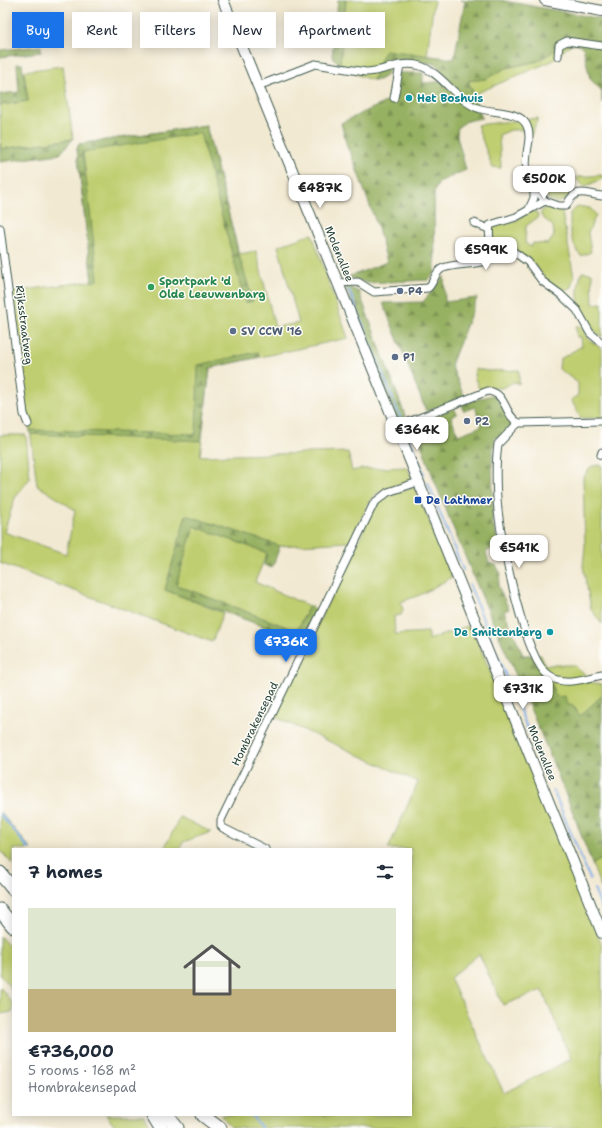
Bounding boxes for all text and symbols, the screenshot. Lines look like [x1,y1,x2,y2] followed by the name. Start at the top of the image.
[12,12,64,48] chip: Buy
[72,12,132,48] chip: Rent
[140,12,210,48] chip: Filters
[218,12,276,48] chip: New
[284,12,385,48] chip: Apartment
[417,91,483,106] place label: Het Boshuis
[404,93,414,103] marker: Het Boshuis
[516,166,572,200] pin: €500K
[522,170,566,187] text: €500K
[292,175,348,209] pin: €487K
[298,179,342,196] text: €487K
[321,224,357,284] street label: Molenallee
[458,237,514,271] pin: €599K
[464,241,508,258] text: €599K
[159,274,266,302] place label: Sportpark 'd Olde Leeuwenbarg
[146,282,156,292] marker: Sportpark 'd Olde Leeuwenbarg
[12,284,36,366] street label: Rijksstraatweg
[408,284,423,299] place label: P4
[395,286,405,296] marker: P4
[241,324,302,339] place label: SV CCW '16
[228,326,238,336] marker: SV CCW '16
[403,350,415,365] place label: P1
[390,352,400,362] marker: P1
[475,414,490,429] place label: P2
[462,416,472,426] marker: P2
[389,417,445,451] pin: €364K
[394,421,440,438] text: €364K
[426,493,492,508] place label: De Lathmer
[413,495,423,505] marker: De Lathmer
[491,535,547,569] pin: €541K
[499,539,539,556] text: €541K
[454,625,542,640] place label: De Smittenberg
[545,627,555,637] marker: De Smittenberg
[258,629,314,663] pin: €736K
[264,633,308,650] text: €736K
[495,676,551,710] pin: €731K
[228,679,282,769] street label: Hombrakensepad
[503,680,543,697] text: €731K
[524,723,560,783] street label: Molenallee
[28,861,103,883] text: 7 homes
[374,861,396,883] icon: filters
[176,934,248,1006] icon: home
[28,1040,114,1062] text: €736,000
[28,1062,136,1079] text: 5 rooms · 168 m²
[28,1079,137,1096] text: Hombrakensepad

